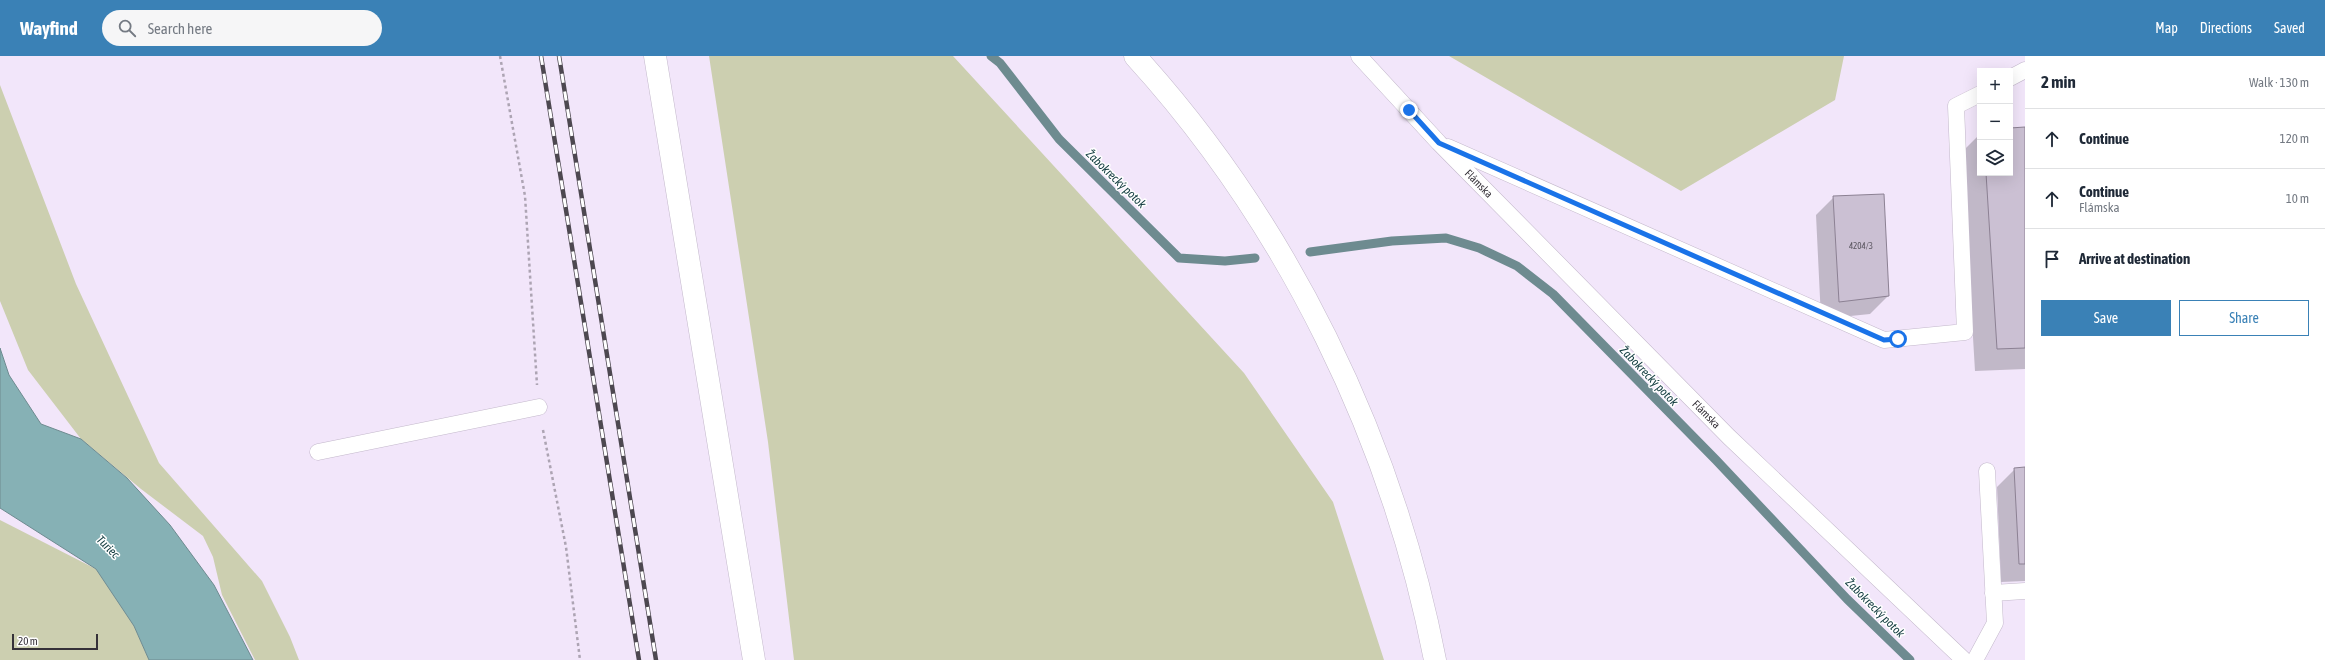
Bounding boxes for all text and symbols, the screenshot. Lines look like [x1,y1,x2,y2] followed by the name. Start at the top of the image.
[102,10,382,46] search box
[20,17,78,39] text: Wayfind
[116,17,138,39] icon: search
[148,20,212,37] text: Search here
[2155,20,2178,36] text: Map
[2200,20,2252,36] text: Directions
[2274,20,2305,36] text: Saved
[1977,68,2013,176] map controls
[1977,68,2013,104] button: +
[2041,72,2076,92] text: 2 min
[2249,75,2309,90] text: Walk · 130 m
[1400,101,1418,119] route end
[1977,104,2013,140] button: −
[2041,128,2063,150] icon: ahead
[2079,130,2129,147] text: Continue
[2280,131,2309,146] text: 120 m
[1977,140,2013,176] button: layers
[1083,147,1149,212] water label: Žabokrecký potok
[1463,167,1495,200] street label: Flámska
[2079,183,2129,200] text: Continue
[2041,188,2063,210] icon: ahead
[2286,191,2309,206] text: 10 m
[2079,200,2119,215] text: Flámska
[1849,241,1873,251] house number: 4204/3
[2041,248,2063,270] icon: arrive
[2079,250,2190,267] text: Arrive at destination
[2041,300,2171,336] button: Save
[2179,300,2309,336] button: Share
[1889,330,1907,348] route start
[1617,343,1682,409] water label: Žabokrecký potok
[1690,398,1723,431] street label: Flámska
[94,533,123,562] water label: Turiec
[1843,576,1908,641] water label: Žabokrecký potok
[12,632,98,651] scale bar
[18,635,38,647] text: 20 m

